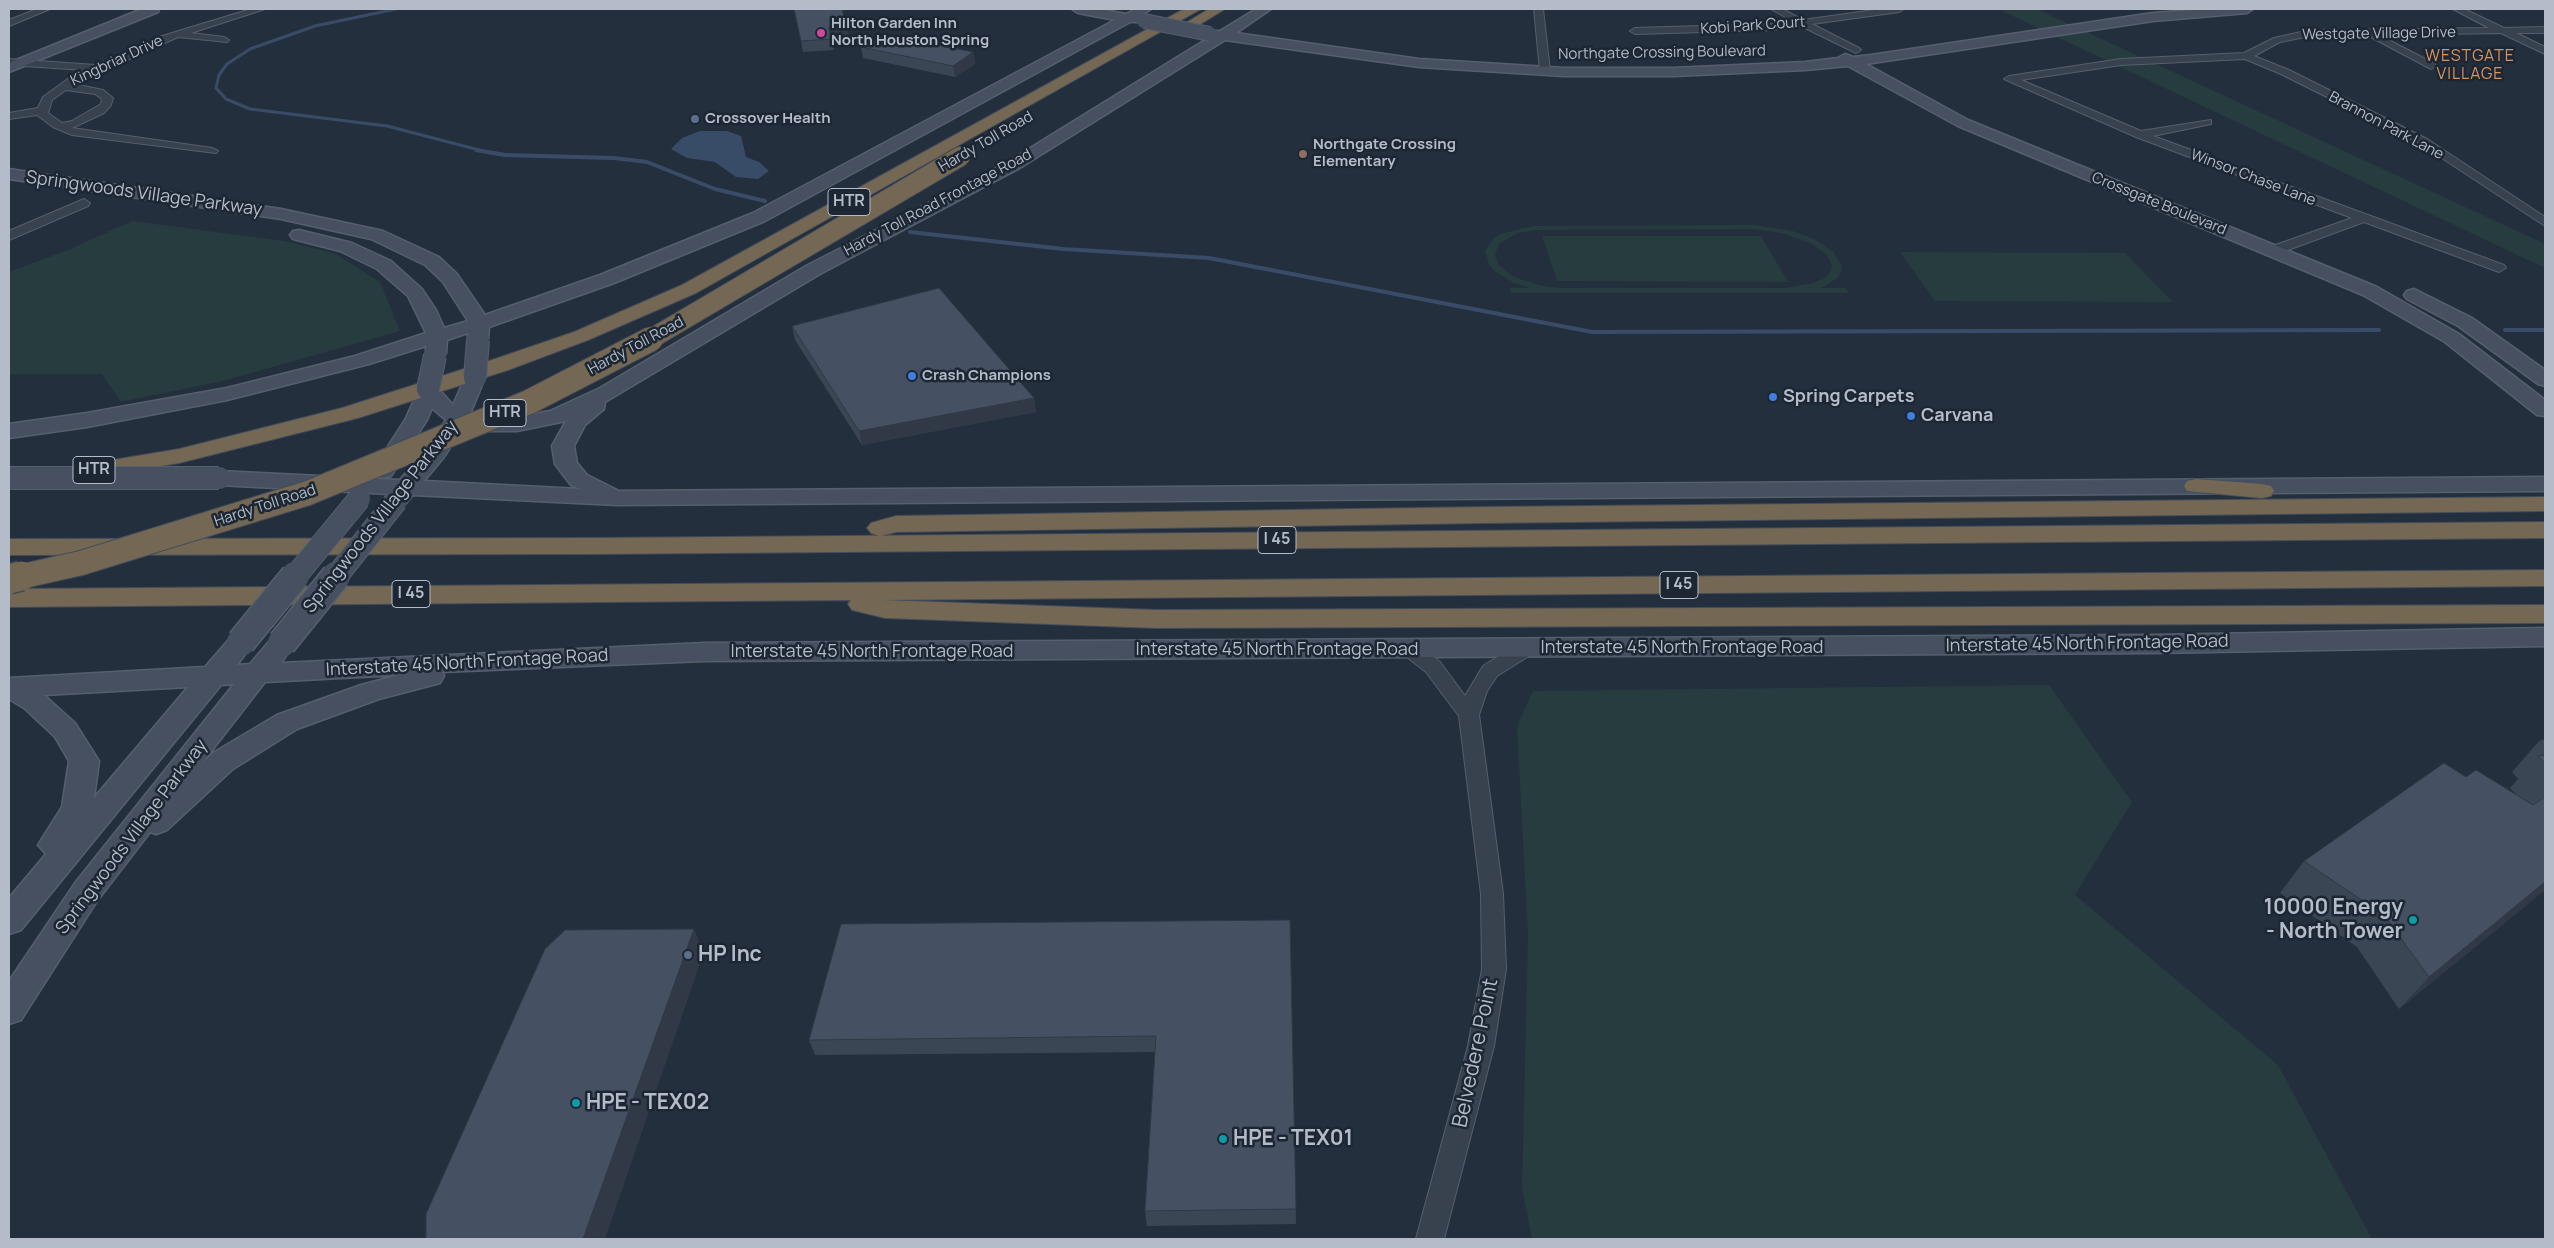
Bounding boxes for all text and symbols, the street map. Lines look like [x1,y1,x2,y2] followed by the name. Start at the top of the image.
[1700,13,1806,39] street label: Kobi Park Court
[831,15,989,50] place label: Hilton Garden Inn North Houston Spring
[2302,24,2456,44] street label: Westgate Village Drive
[815,27,827,39] marker: Hilton Garden Inn North Houston Spring
[68,32,166,90] street label: Kingbriar Drive
[1558,42,1766,64] street label: Northgate Crossing Boulevard
[2424,47,2516,85] district label: WESTGATE VILLAGE
[2325,88,2447,164] street label: Brannon Park Lane
[936,108,1036,176] street label: Hardy Toll Road
[705,110,831,128] place label: Crossover Health
[689,113,701,125] marker: Crossover Health
[1313,136,1456,171] place label: Northgate Crossing Elementary
[841,146,1035,260] street label: Hardy Toll Road Frontage Road
[2188,146,2318,210] street label: Winsor Chase Lane
[1297,148,1309,160] marker: Northgate Crossing Elementary
[25,167,263,221] street label: Springwoods Village Parkway
[2089,169,2229,239] street label: Crossgate Boulevard
[828,188,870,216] road number: HTR
[585,313,687,379] street label: Hardy Toll Road
[922,367,1051,385] place label: Crash Champions
[906,370,918,382] marker: Crash Champions
[1783,386,1914,408] place label: Spring Carpets
[1767,391,1779,403] marker: Spring Carpets
[484,399,526,426] road number: HTR
[1921,405,1993,427] place label: Carvana
[1905,410,1917,422] marker: Carvana
[299,416,463,618] street label: Springwoods Village Parkway
[73,456,115,484] road number: HTR
[212,481,318,531] street label: Hardy Toll Road
[1258,526,1296,554] road number: I 45
[1660,572,1698,598] road number: I 45
[392,580,430,608] road number: I 45
[1945,631,2229,657] street label: Interstate 45 North Frontage Road
[1541,637,1823,659] street label: Interstate 45 North Frontage Road
[1136,639,1418,661] street label: Interstate 45 North Frontage Road
[731,641,1013,663] street label: Interstate 45 North Frontage Road
[325,645,609,681] street label: Interstate 45 North Frontage Road
[52,735,212,939] street label: Springwoods Village Parkway
[2264,895,2403,945] place label: 10000 Energy - North Tower
[2407,914,2419,926] marker: 10000 Energy - North Tower
[698,942,762,968] place label: HP Inc
[682,949,694,961] marker: HP Inc
[1448,976,1504,1130] street label: Belvedere Point
[586,1090,709,1116] place label: HPE - TEX02
[570,1097,582,1109] marker: HPE - TEX02
[1233,1126,1353,1152] place label: HPE - TEX01
[1217,1133,1229,1145] marker: HPE - TEX01

